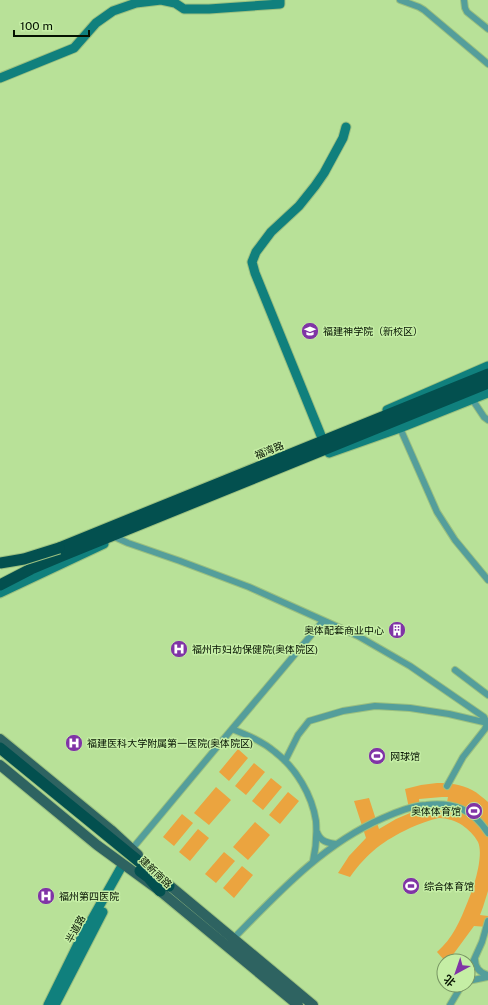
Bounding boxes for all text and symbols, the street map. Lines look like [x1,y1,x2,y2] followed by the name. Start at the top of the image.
[14,12,89,38] scale bar
[20,19,53,33] text: 100 m
[300,321,320,341] school or university icon: 福建神学院（新校区）
[323,325,423,337] place label: 福建神学院（新校区）
[253,439,285,461] street label: 福湾路
[387,620,407,640] building icon: 奥体配套商业中心
[304,624,384,636] place label: 奥体配套商业中心
[169,639,189,659] hospital icon: 福州市妇幼保健院(奥体院区)
[192,643,318,655] place label: 福州市妇幼保健院(奥体院区)
[64,733,84,753] hospital icon: 福建医科大学附属第一医院(奥体院区)
[87,737,253,749] place label: 福建医科大学附属第一医院(奥体院区)
[367,746,387,766] sports icon: 网球馆
[390,750,420,762] place label: 网球馆
[464,801,484,821] sports icon: 奥体体育馆
[411,805,461,817] place label: 奥体体育馆
[137,854,175,890] street label: 建新南路
[401,876,421,896] sports icon: 综合体育馆
[424,880,474,892] place label: 综合体育馆
[36,886,56,906] hospital icon: 福州第四医院
[59,890,119,902] place label: 福州第四医院
[63,913,87,945] street label: 半道路
[436,953,476,993] north arrow
[442,973,458,989] text: 北

